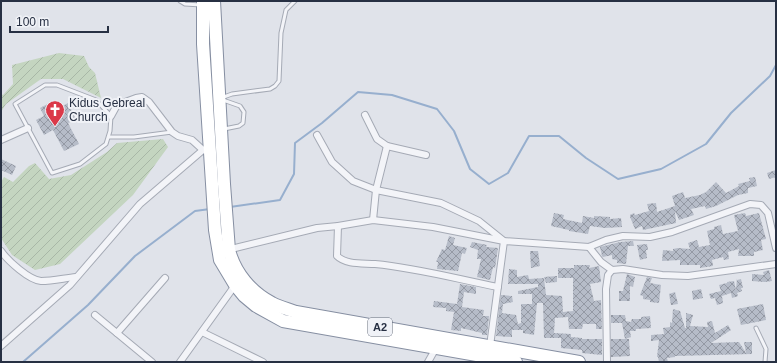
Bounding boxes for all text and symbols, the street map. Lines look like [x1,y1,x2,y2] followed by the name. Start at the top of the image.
[10,8,108,34] scale bar
[16,15,49,29] text: 100 m
[69,96,145,124] place label: Kidus Gebreal Church
[44,99,66,127] church icon: Kidus Gebreal Church
[368,318,392,336] road number: A2

